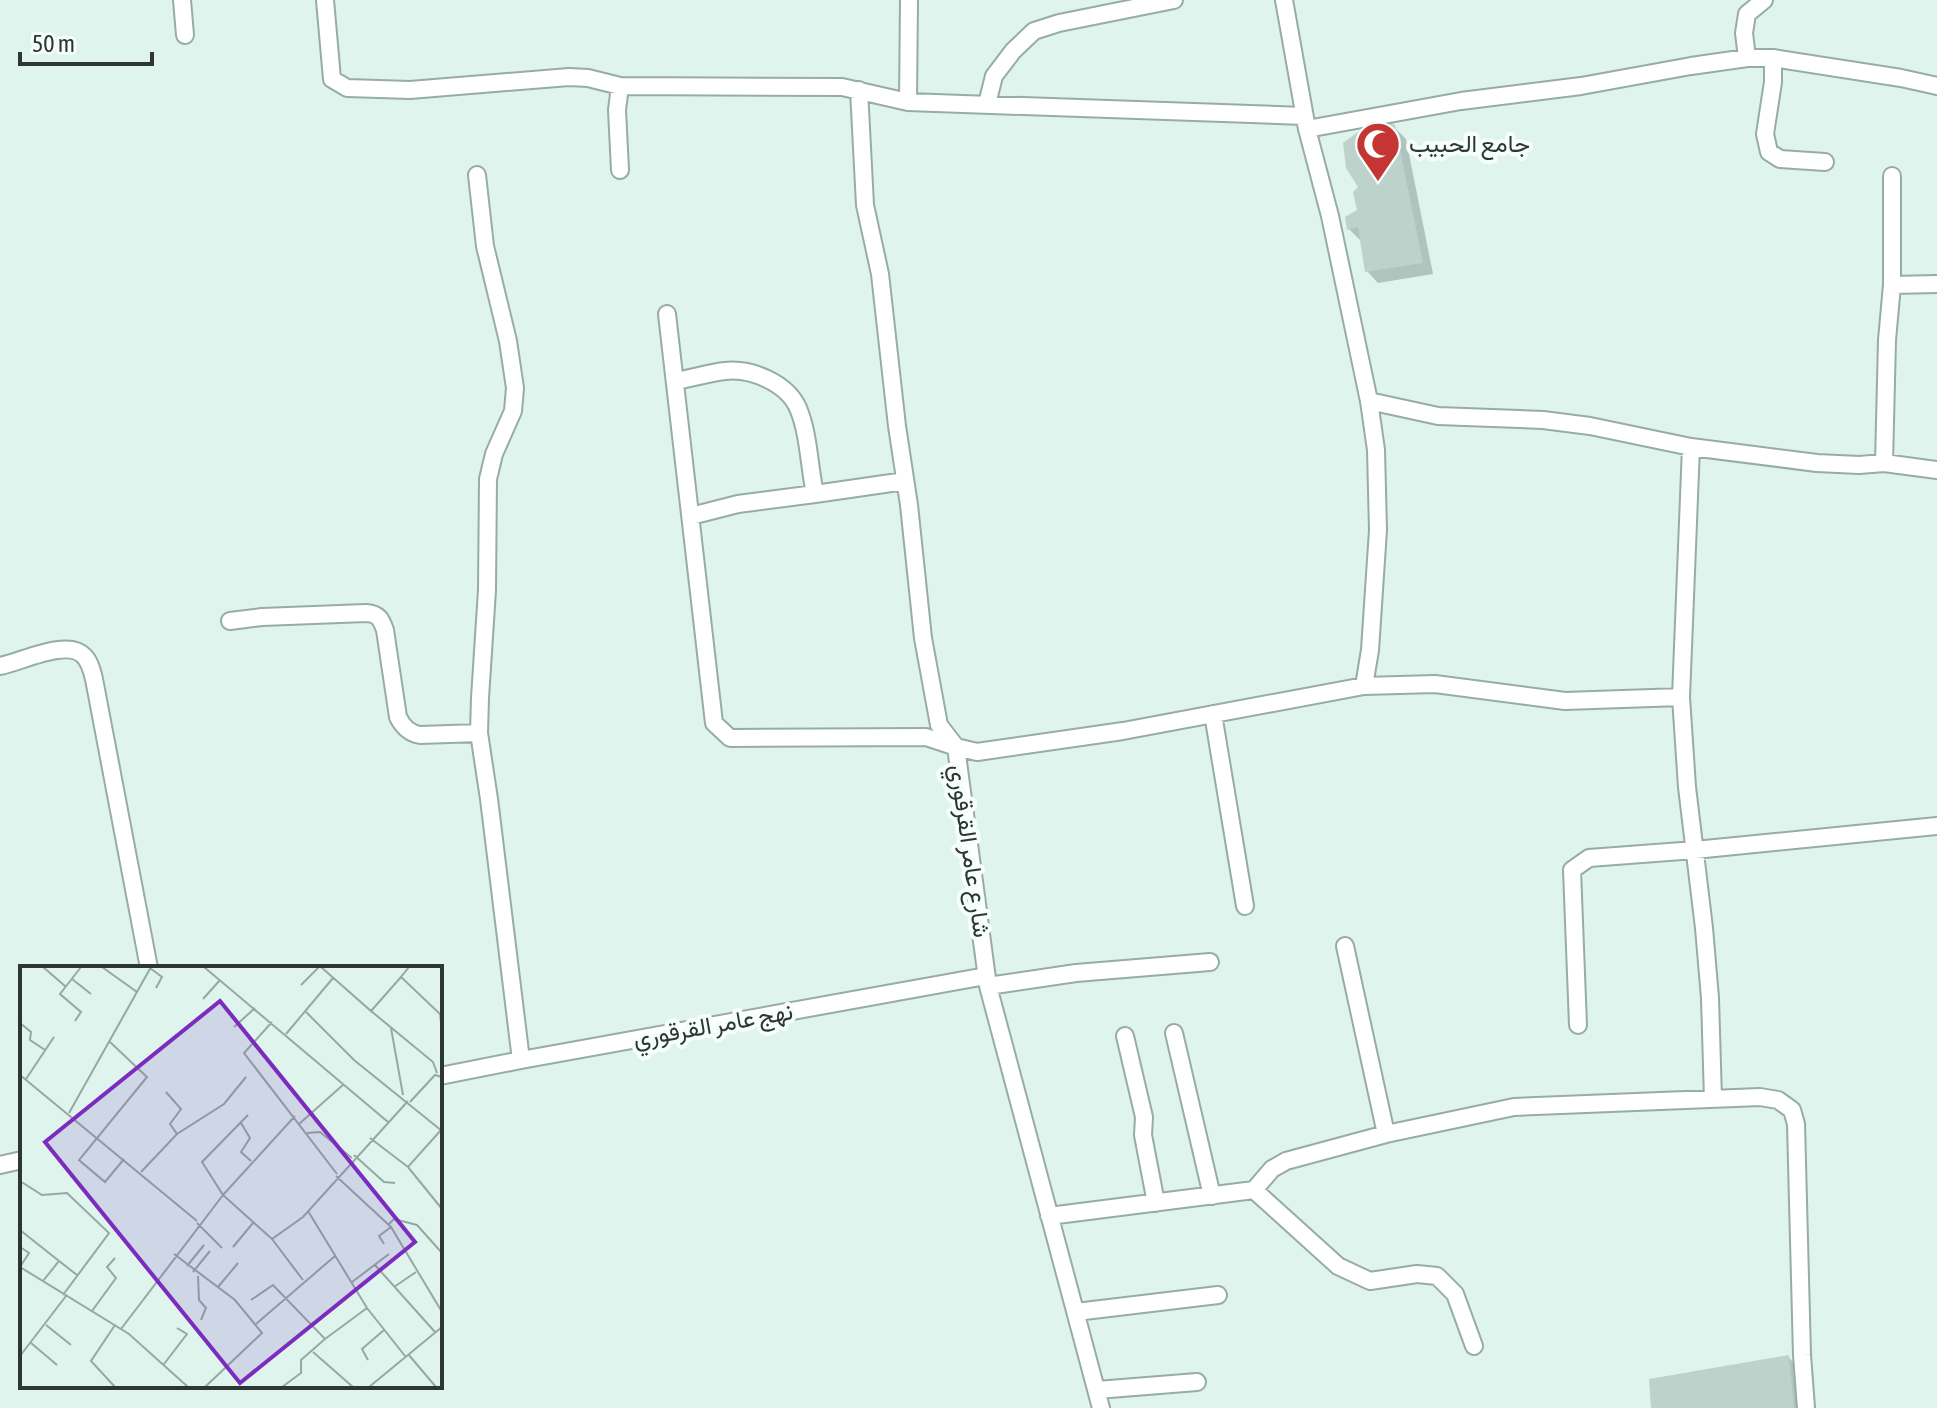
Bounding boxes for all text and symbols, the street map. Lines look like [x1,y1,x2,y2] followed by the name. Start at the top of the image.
[20,16,152,66] scale bar
[32,30,75,57] text: 50 m
[1354,120,1402,183] mosque icon: جامع الحبيب
[1409,130,1530,161] place label: جامع الحبيب
[939,763,996,940] street label: شارع عامر القرقوري
[20,966,442,1388] inset map
[631,997,796,1058] street label: نهج عامر القرقوري

